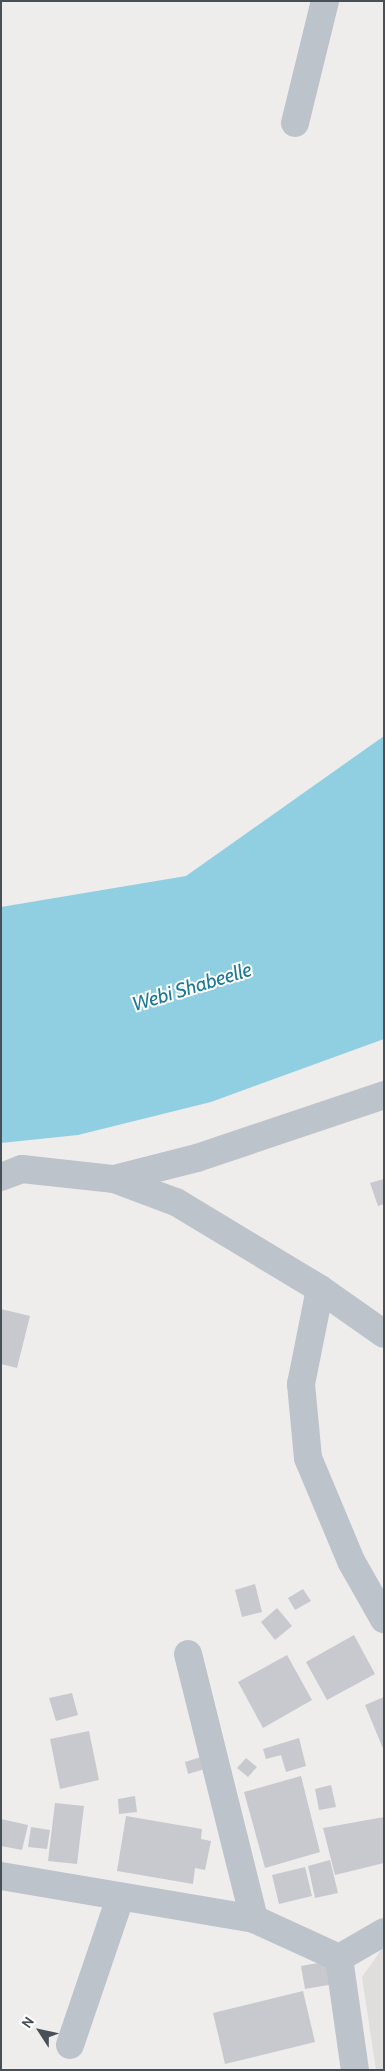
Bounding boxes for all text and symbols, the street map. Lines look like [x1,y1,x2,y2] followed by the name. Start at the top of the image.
[129,957,255,1017] water label: Webi Shabeelle
[15,2006,65,2056] north arrow
[17,2013,38,2032] text: N

